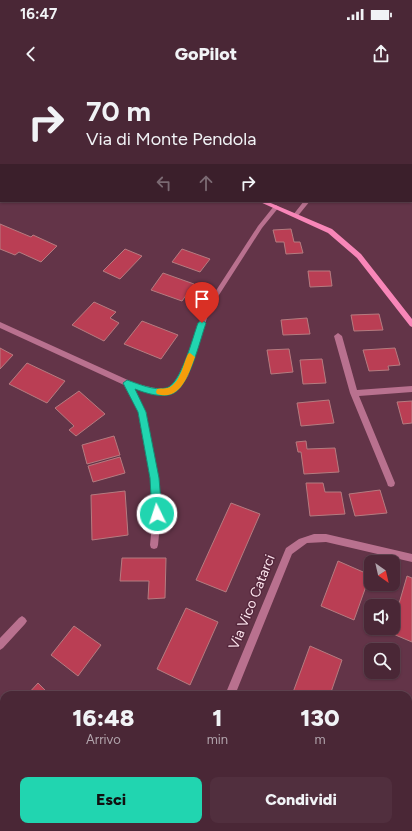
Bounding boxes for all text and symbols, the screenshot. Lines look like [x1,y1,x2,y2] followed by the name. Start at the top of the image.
[20,5,57,23] text: 16:47
[20,43,42,65] icon: back
[175,43,237,65] text: GoPilot
[370,43,392,65] icon: share
[86,94,151,128] text: 70 m
[20,96,72,148] icon: right
[86,128,256,150] text: Via di Monte Pendola
[153,172,175,194] icon: left
[195,172,217,194] icon: ahead
[237,172,259,194] icon: right
[185,282,219,323] pin
[191,288,213,310] icon: arrive
[136,493,178,535] position arrow
[225,552,279,652] street label: Via Vico Catarci
[364,555,400,591] north arrow
[364,555,400,679] map controls
[364,599,400,635] button: sound
[364,643,400,679] button: search
[72,703,134,732] text: 16:48
[212,703,222,732] text: 1
[300,703,340,732] text: 130
[86,732,121,747] text: Arrivo
[207,732,228,747] text: min
[314,732,326,747] text: m
[20,777,202,823] button: Esci
[210,777,392,823] button: Condividi

